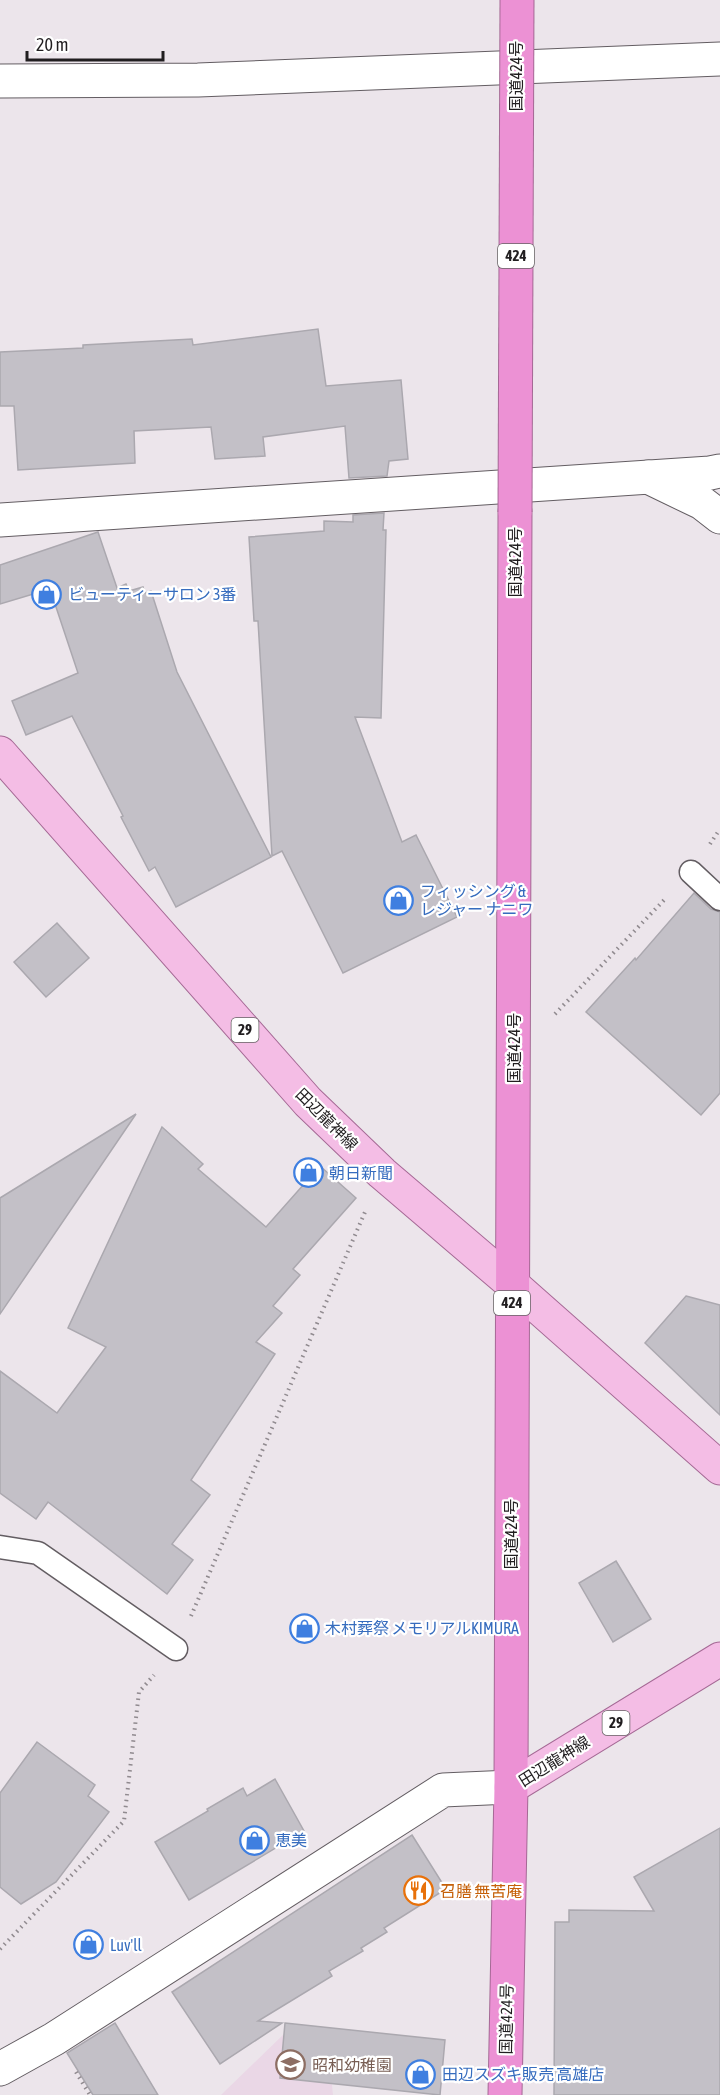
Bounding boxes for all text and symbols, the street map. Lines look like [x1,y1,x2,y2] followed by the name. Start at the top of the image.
[27,24,164,62] scale bar
[36,34,68,55] text: 20 m
[507,41,525,111] street label: 国道424号
[498,244,534,268] road number: 424
[506,527,524,597] street label: 国道424号
[31,578,63,610] shop icon: ビューティーサロン 3番
[68,585,236,603] place label: ビューティーサロン 3番
[420,882,533,918] place label: フィッシング & レジャー ナニワ
[383,884,415,916] shop icon: フィッシング & レジャー ナニワ
[505,1013,523,1083] street label: 国道424号
[232,1018,258,1042] road number: 29
[292,1084,362,1154] street label: 田辺龍神線
[292,1157,324,1189] shop icon: 朝日新聞
[329,1164,393,1182] place label: 朝日新聞
[494,1291,530,1315] road number: 424
[502,1499,520,1569] street label: 国道424号
[288,1612,320,1644] shop icon: 木村葬祭 メモリアルKIMURA
[325,1619,519,1637] place label: 木村葬祭 メモリアルKIMURA
[602,1711,630,1735] road number: 29
[515,1732,593,1790] street label: 田辺龍神線
[238,1824,270,1856] shop icon: 恵美
[275,1831,307,1849] place label: 恵美
[403,1875,435,1907] restaurant icon: 召膳 無苦庵
[440,1882,522,1900] place label: 召膳 無苦庵
[73,1929,105,1961] shop icon: Luv'll
[110,1936,142,1954] place label: Luv'll
[496,1984,516,2054] street label: 国道424号
[275,2049,307,2081] school or university icon: 昭和幼稚園
[312,2056,392,2074] place label: 昭和幼稚園
[405,2058,437,2090] shop icon: 田辺スズキ販売 高雄店
[442,2065,604,2083] place label: 田辺スズキ販売 高雄店

